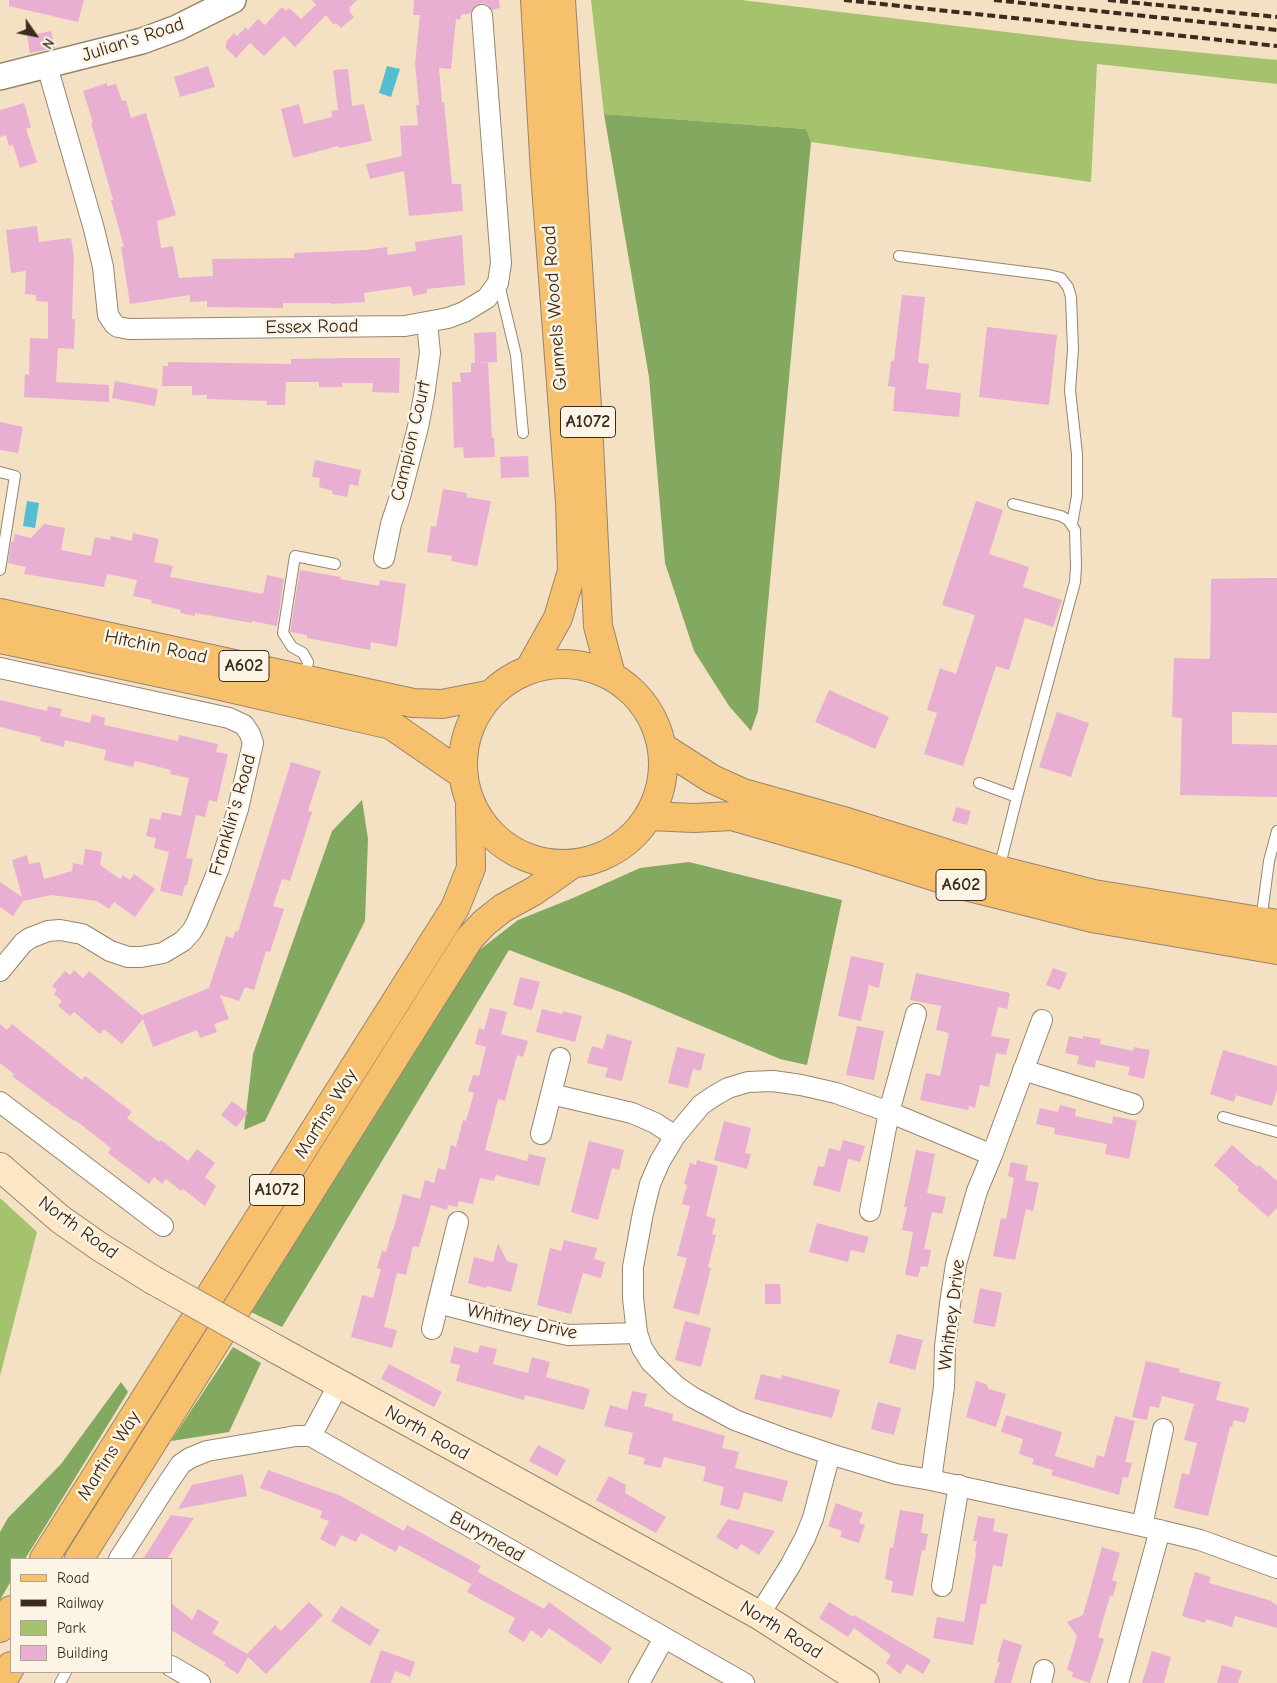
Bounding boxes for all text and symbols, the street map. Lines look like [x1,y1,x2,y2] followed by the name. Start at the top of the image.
[10,10,60,60] north arrow
[79,13,187,67] street label: Julian's Road
[38,35,58,52] text: N
[538,225,572,391] street label: Gunnels Wood Road
[265,315,359,339] street label: Essex Road
[386,379,436,503] street label: Campion Court
[560,407,616,438] road number: A1072
[103,625,209,669] street label: Hitchin Road
[219,650,269,681] road number: A602
[205,751,261,879] street label: Franklin's Road
[936,870,986,900] road number: A602
[290,1065,362,1163] street label: Martins Way
[250,1174,304,1206] road number: A1072
[34,1191,122,1265] street label: North Road
[934,1258,970,1372] street label: Whitney Drive
[465,1299,579,1345] street label: Whitney Drive
[381,1400,473,1466] street label: North Road
[73,1407,145,1505] street label: Martins Way
[446,1506,528,1568] street label: Burymead
[10,1558,172,1673] legend
[57,1569,89,1587] text: Road
[57,1594,103,1612] text: Railway
[735,1596,827,1664] street label: North Road
[57,1619,86,1637] text: Park
[57,1644,108,1662] text: Building

